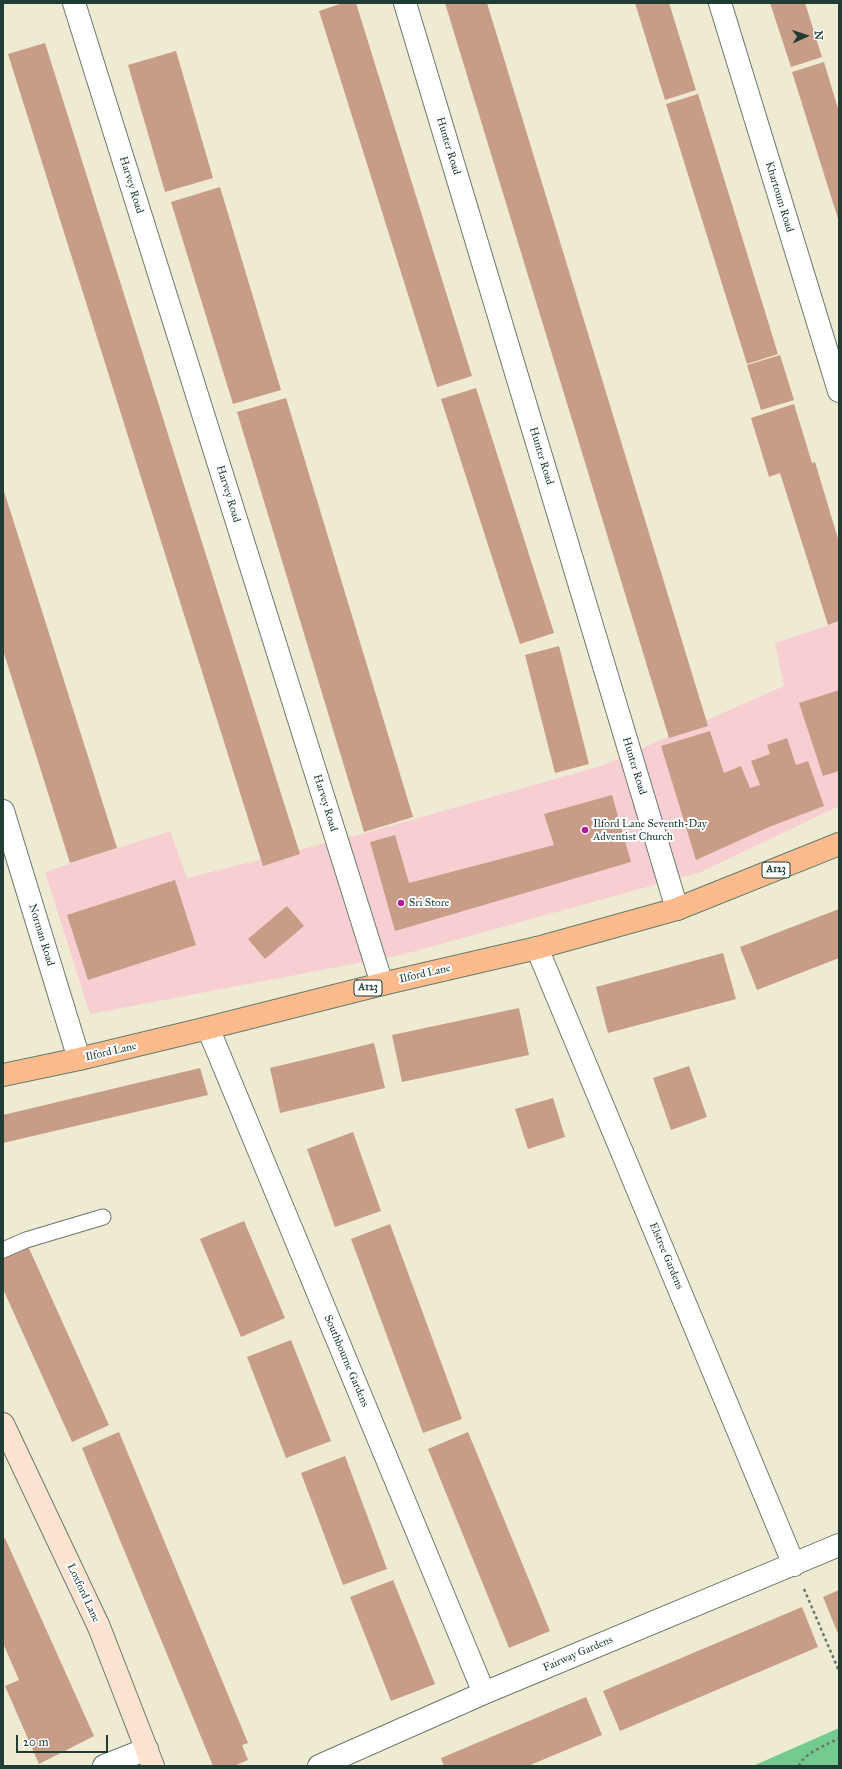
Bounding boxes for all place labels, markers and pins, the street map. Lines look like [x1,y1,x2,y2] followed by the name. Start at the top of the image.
[593,817,707,843] place label: Ilford Lane Seventh-Day Adventist Church
[580,825,590,835] marker: Ilford Lane Seventh-Day Adventist Church
[409,896,449,910] place label: Sri Store
[396,898,406,908] marker: Sri Store

